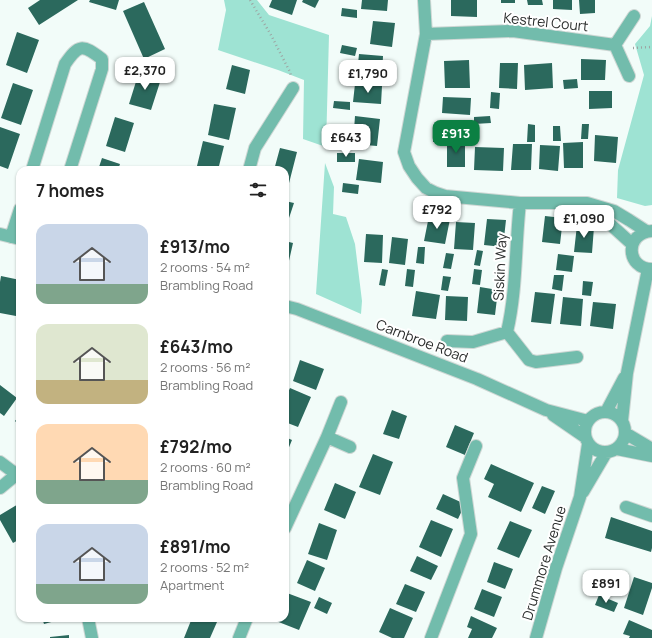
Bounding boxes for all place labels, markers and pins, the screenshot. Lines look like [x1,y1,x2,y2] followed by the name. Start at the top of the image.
[112,57,178,91] pin: £2,370
[335,60,401,94] pin: £1,790
[432,120,480,154] pin: £913
[322,124,370,158] pin: £643
[413,196,461,230] pin: £792
[551,205,617,239] pin: £1,090
[582,570,630,604] pin: £891

